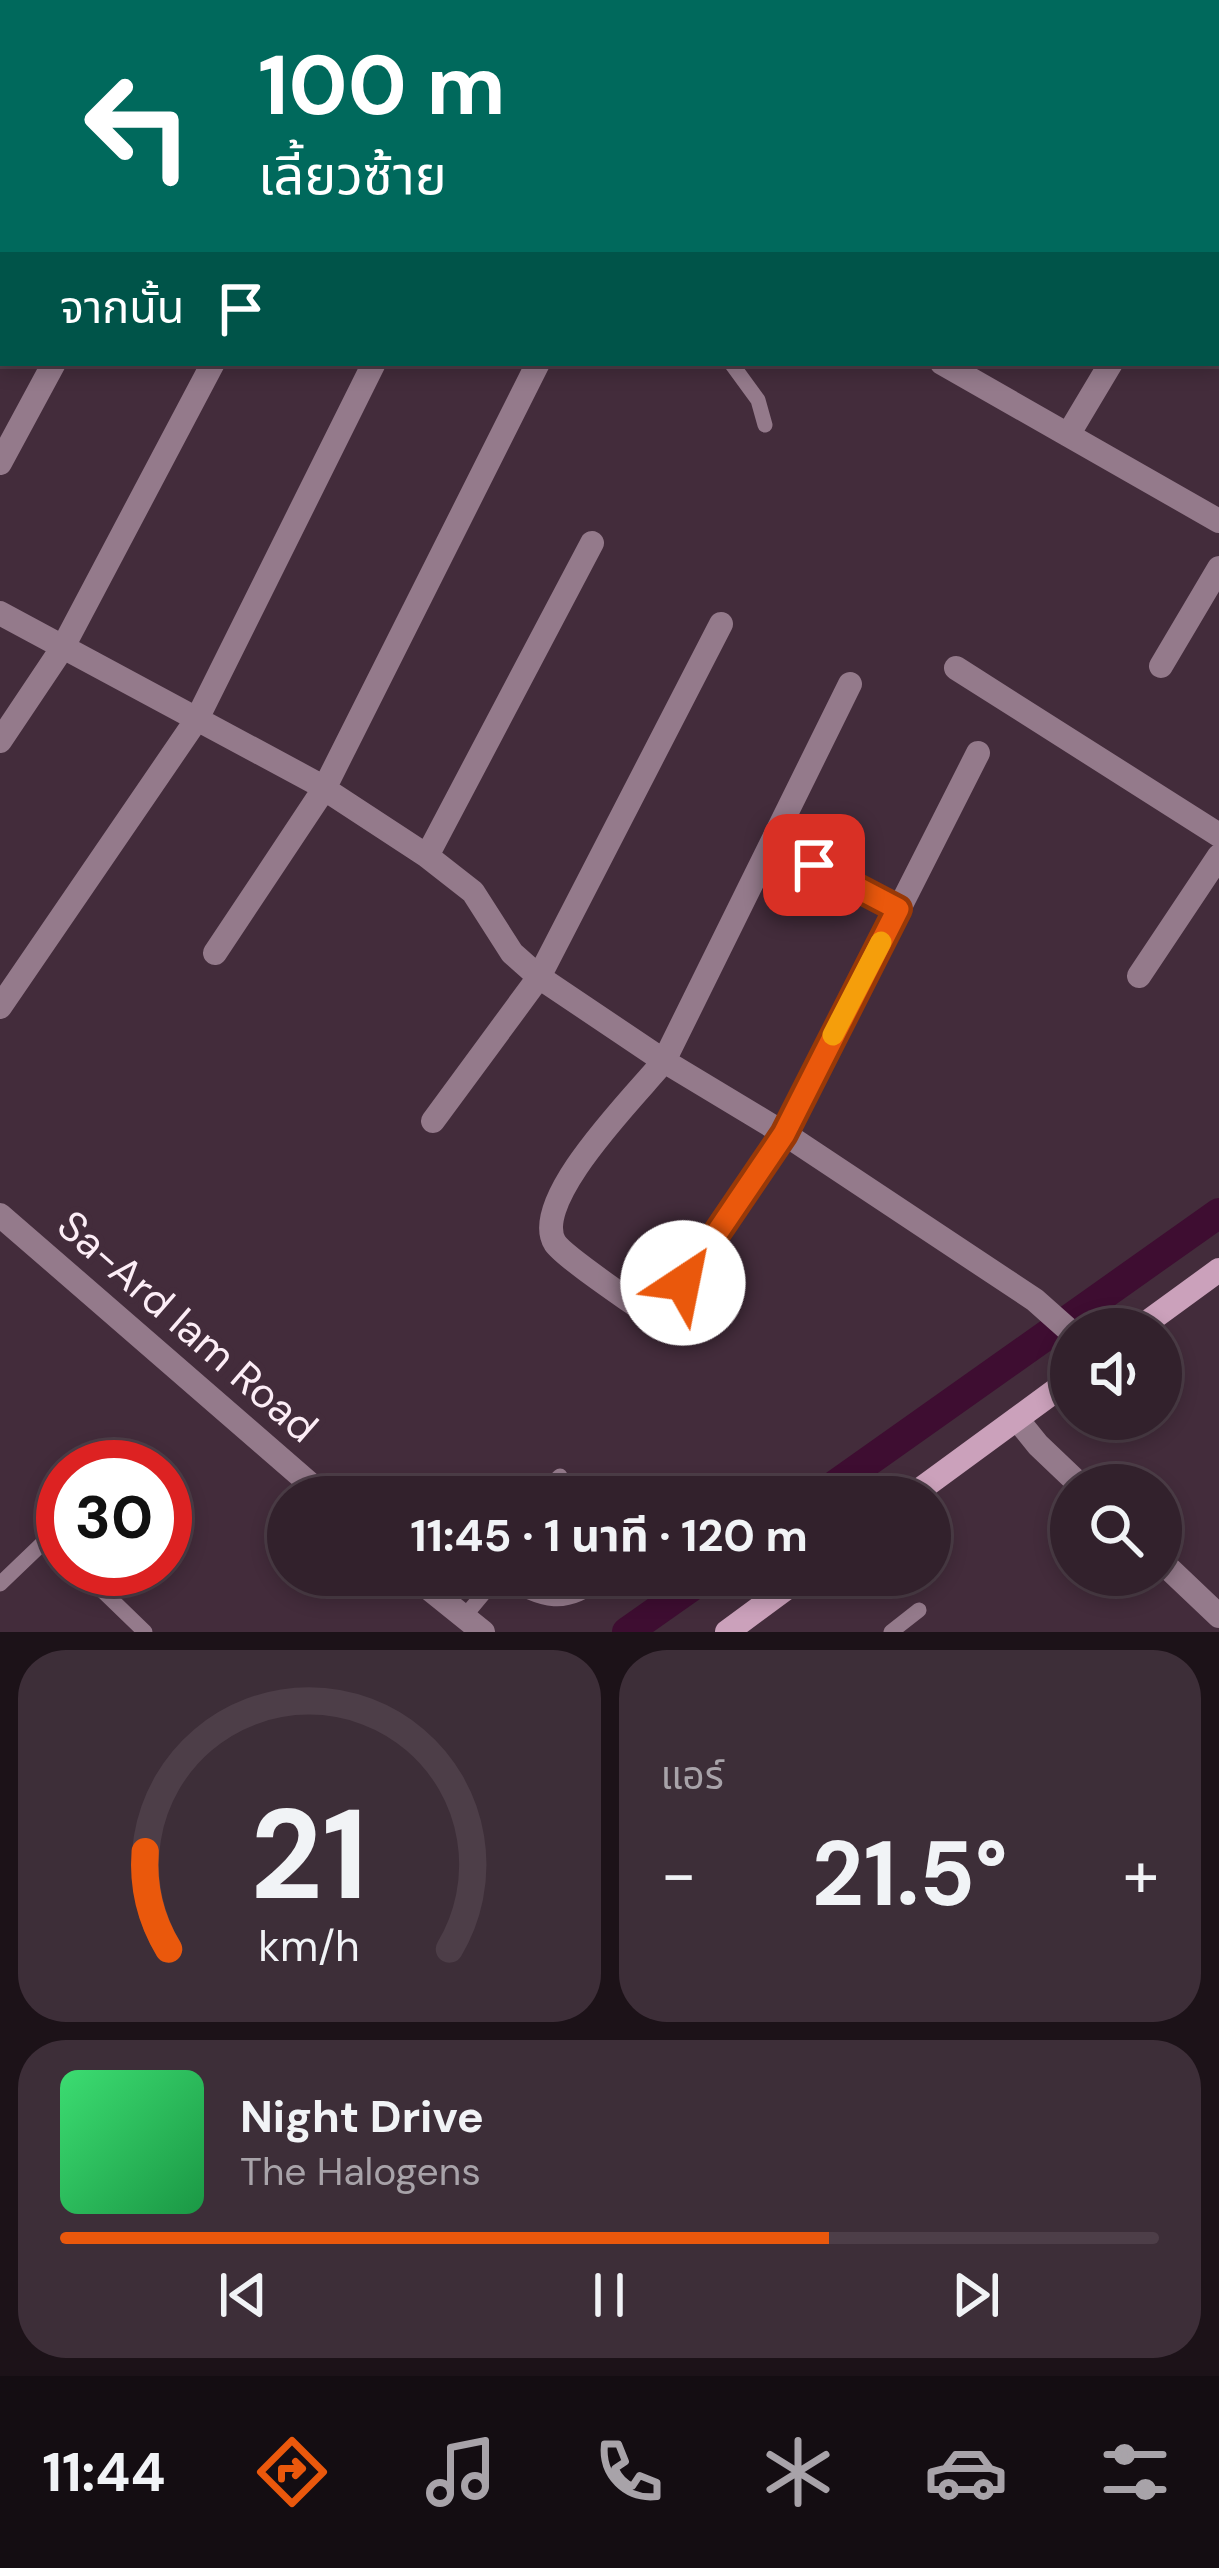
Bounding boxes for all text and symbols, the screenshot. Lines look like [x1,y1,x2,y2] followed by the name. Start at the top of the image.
[258,31,506,140] text: 100 m
[60,48,216,204] icon: left
[258,140,447,211] text: เลี้ยวซ้าย
[208,276,274,342] icon: arrive
[60,278,184,337] text: จากนั้น
[763,814,865,916] pin
[781,832,847,898] icon: arrive
[46,1198,329,1455] street label: Sa-Ard Iam Road
[620,1220,746,1346] position arrow
[1050,1308,1182,1596] map controls
[1050,1308,1182,1440] button: sound
[36,1440,192,1596] speed limit sign: 30
[1050,1464,1182,1596] button: search
[410,1506,808,1565] text: 11:45 · 1 นาที · 120 m
[661,1750,724,1801] text: แอร์
[251,1774,368,1937] text: 21
[812,1816,1008,1933] text: 21.5°
[661,1832,697,1917] text: −
[1123,1832,1159,1917] text: +
[259,1918,360,1974] text: km/h
[240,2087,484,2146] text: Night Drive
[240,2146,481,2197] text: The Halogens
[210,2262,276,2328] icon: previous
[576,2262,642,2328] icon: pause
[943,2262,1009,2328] icon: next
[250,2430,334,2514] icon: directions
[419,2430,503,2514] icon: music
[587,2430,671,2514] icon: phone
[756,2430,840,2514] icon: climate
[924,2430,1008,2514] icon: car
[1093,2430,1177,2514] icon: filters
[42,2437,166,2508] text: 11:44

